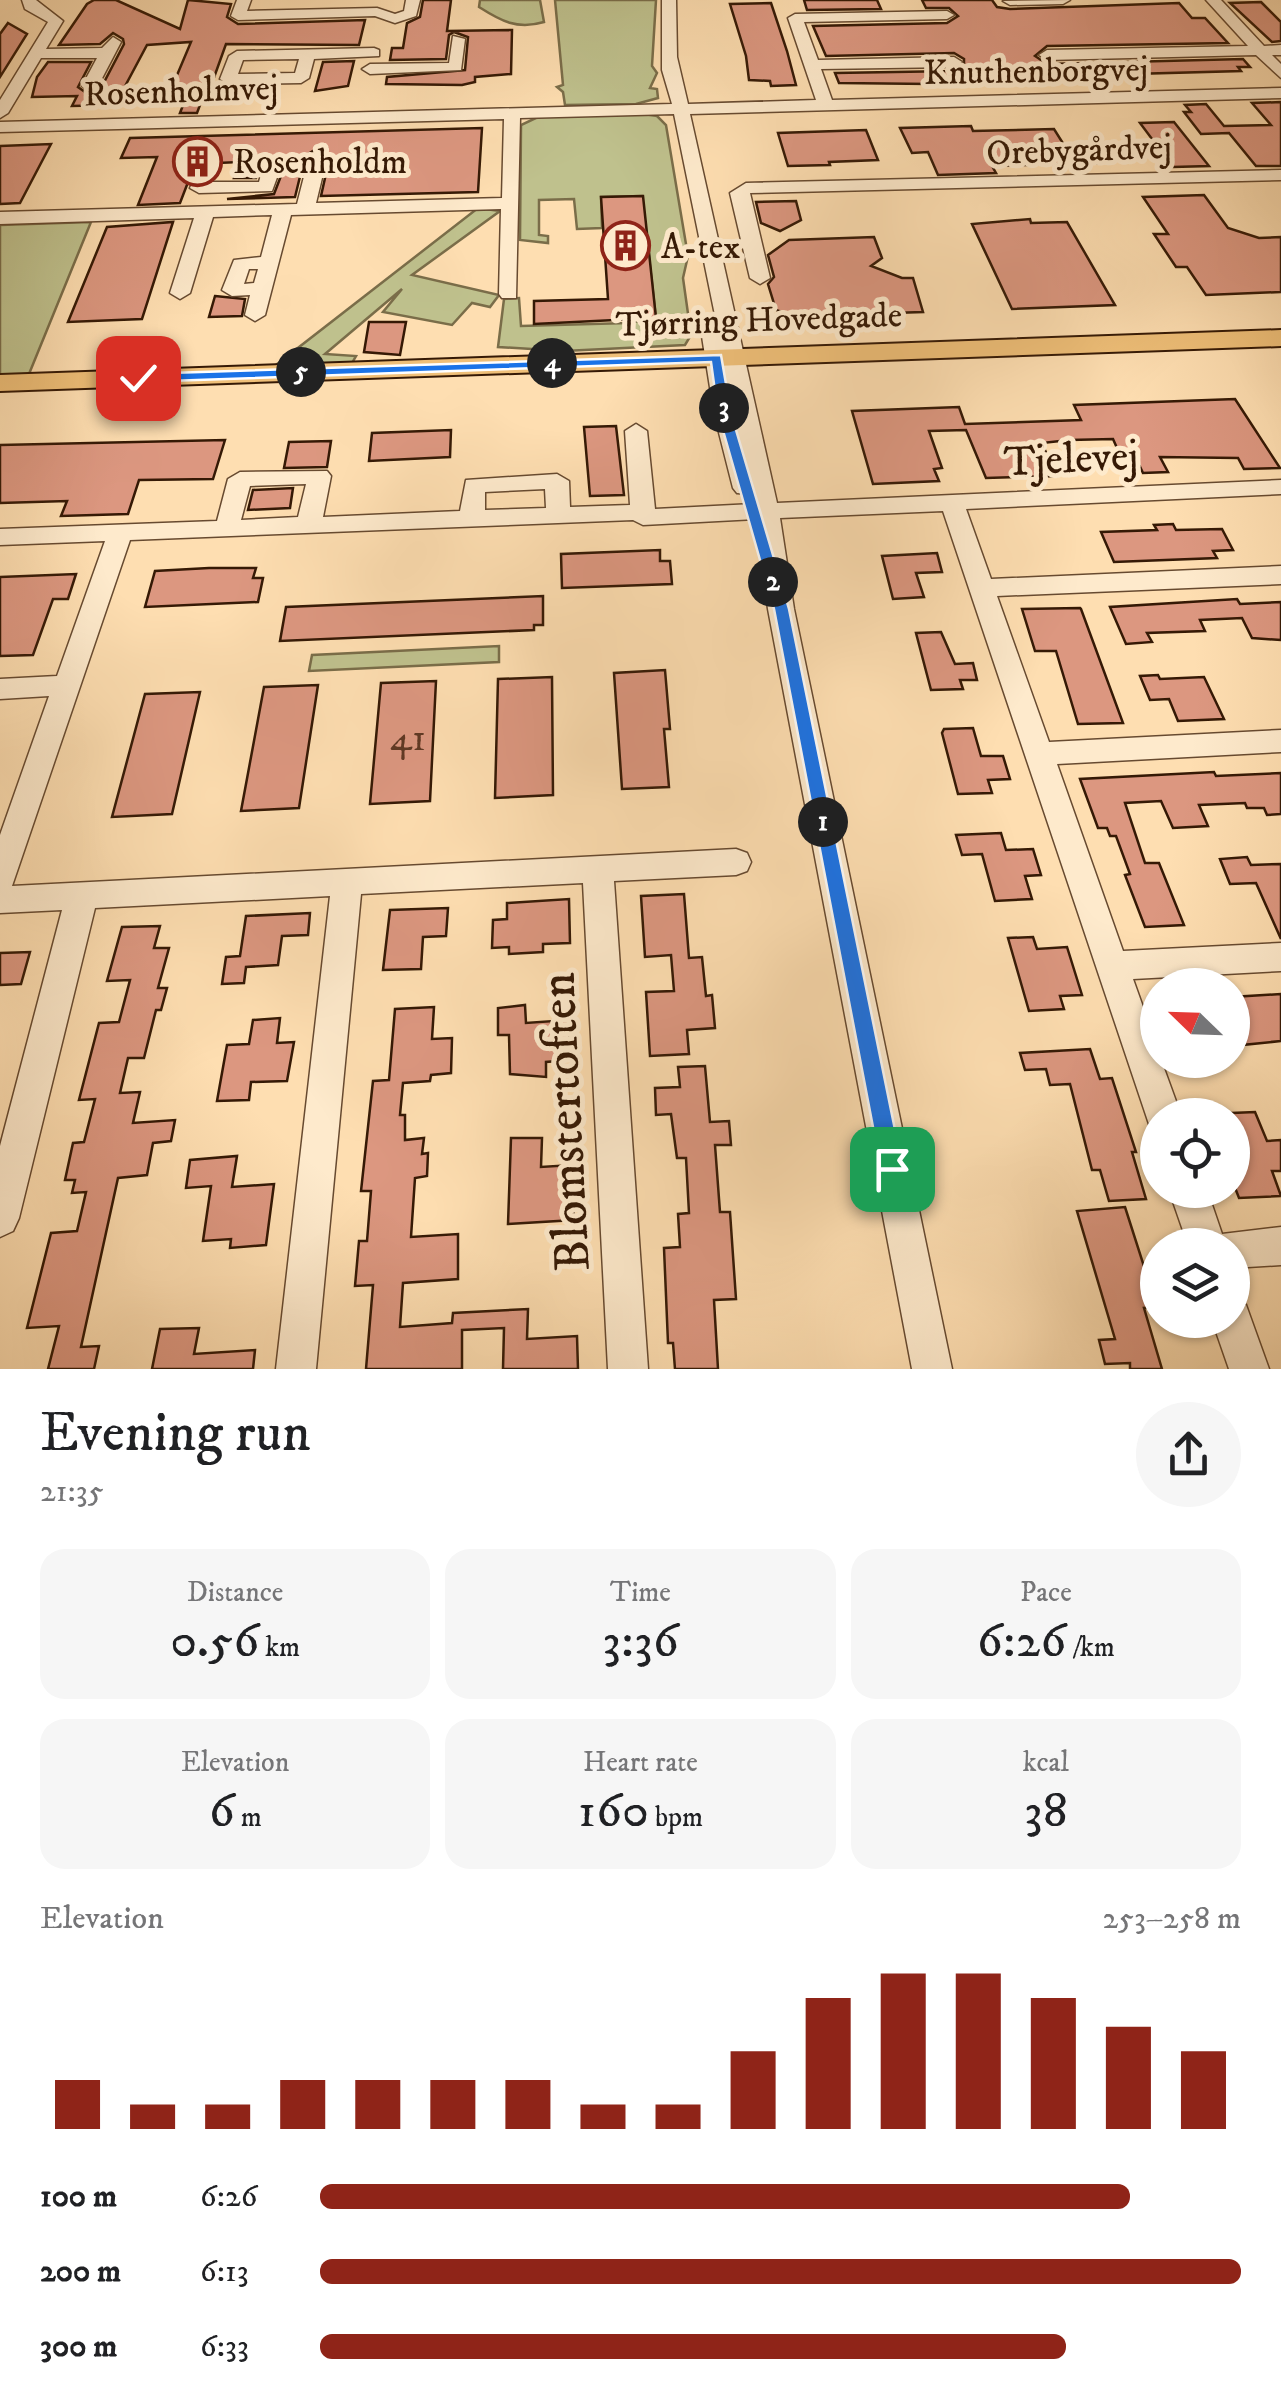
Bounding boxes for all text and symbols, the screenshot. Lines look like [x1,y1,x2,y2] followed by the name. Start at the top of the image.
[924,48,1149,96] street label: Knuthenborgvej
[83,67,279,117] street label: Rosenholmvej
[986,126,1173,176] street label: Orebygårdvej
[172,135,224,187] building icon: Rosenholdm
[233,141,407,185] place label: Rosenholdm
[600,220,652,272] building icon: A-tex
[661,226,740,270] place label: A-tex
[615,294,903,348] street label: Tjørring Hovedgade
[96,336,181,421] pin
[527,338,577,388] pin: 4
[544,345,560,380] text: 4
[276,347,326,397] pin: 5
[111,351,166,406] icon: check
[294,354,308,389] text: 5
[699,383,749,433] pin: 3
[719,390,729,425] text: 3
[1003,431,1140,489] street label: Tjelevej
[748,557,798,607] pin: 2
[766,564,780,599] text: 2
[390,715,426,763] house number: 41
[798,797,848,847] pin: 1
[818,804,828,839] text: 1
[1140,968,1250,1078] north arrow
[1140,968,1250,1338] map controls
[527,971,606,1273] street label: Blomstertoften
[1140,1098,1250,1208] button: locate
[850,1127,935,1212] pin
[865,1142,920,1197] icon: arrive
[1140,1228,1250,1338] button: layers
[40,1400,311,1469] text: Evening run
[1136,1402,1241,1507] button: share
[40,1472,104,1512] text: 21:35
[187,1575,283,1610] text: Distance
[610,1575,671,1610] text: Time
[1020,1575,1072,1610] text: Pace
[170,1610,259,1673] text: 0.56
[602,1610,679,1673] text: 3:36
[977,1610,1066,1673] text: 6:26
[259,1630,300,1665] text: km
[1066,1630,1115,1665] text: /km
[181,1745,289,1780] text: Elevation
[583,1745,698,1780] text: Heart rate
[1023,1745,1069,1780] text: kcal
[209,1780,235,1843] text: 6
[578,1780,649,1843] text: 160
[1024,1780,1068,1843] text: 38
[235,1800,262,1835] text: m
[649,1800,703,1835] text: bpm
[40,1899,164,1939] text: Elevation
[1103,1899,1241,1939] text: 253–258 m
[40,2177,117,2217] text: 100 m
[200,2177,257,2217] text: 6:26
[40,2252,121,2292] text: 200 m
[200,2252,249,2292] text: 6:13
[40,2327,117,2367] text: 300 m
[200,2327,249,2367] text: 6:33

